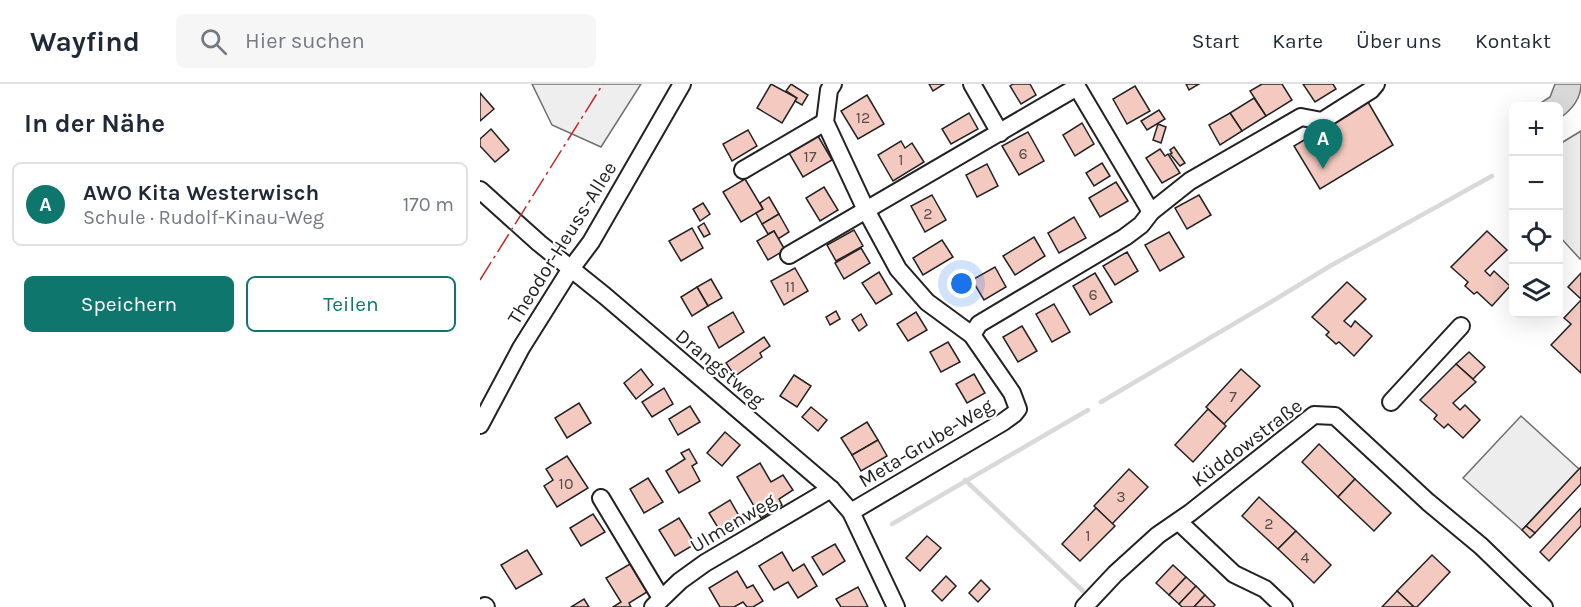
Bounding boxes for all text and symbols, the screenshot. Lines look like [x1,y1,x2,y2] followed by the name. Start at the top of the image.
[176,14,596,68] search box
[30,25,140,58] text: Wayfind
[197,25,230,58] icon: search
[245,28,365,54] text: Hier suchen
[1192,29,1239,53] text: Start
[1272,29,1323,53] text: Karte
[1356,29,1442,53] text: Über uns
[1475,29,1551,53] text: Kontakt
[1509,102,1563,318] map controls
[1509,102,1563,156] button: +
[24,108,165,139] text: In der Nähe
[856,108,870,127] house number: 12
[1304,120,1342,169] pin: A
[1018,144,1028,163] house number: 6
[804,147,817,166] house number: 17
[898,150,904,169] house number: 1
[1509,156,1563,210] button: −
[503,158,621,328] street label: Theodor-Heuss-Allee
[83,180,319,206] text: AWO Kita Westerwisch
[39,193,52,216] text: A
[403,193,454,216] text: 170 m
[923,204,933,223] house number: 2
[83,206,324,229] text: Schule · Rudolf-Kinau-Weg
[1509,210,1563,264] button: locate
[1509,264,1563,318] button: layers
[947,269,976,298] your location
[24,276,234,332] button: Speichern
[246,276,456,332] button: Teilen
[785,277,795,296] house number: 11
[1088,285,1098,304] house number: 6
[671,324,769,412] street label: Drangstweg
[1229,387,1237,406] house number: 7
[855,394,997,492] street label: Meta-Grube-Weg
[1187,394,1307,492] street label: Küddowstraße
[559,474,573,493] house number: 10
[1116,487,1126,506] house number: 3
[686,488,780,558] street label: Ulmenweg
[1264,514,1274,533] house number: 2
[1085,526,1091,545] house number: 1
[1301,548,1310,567] house number: 4

